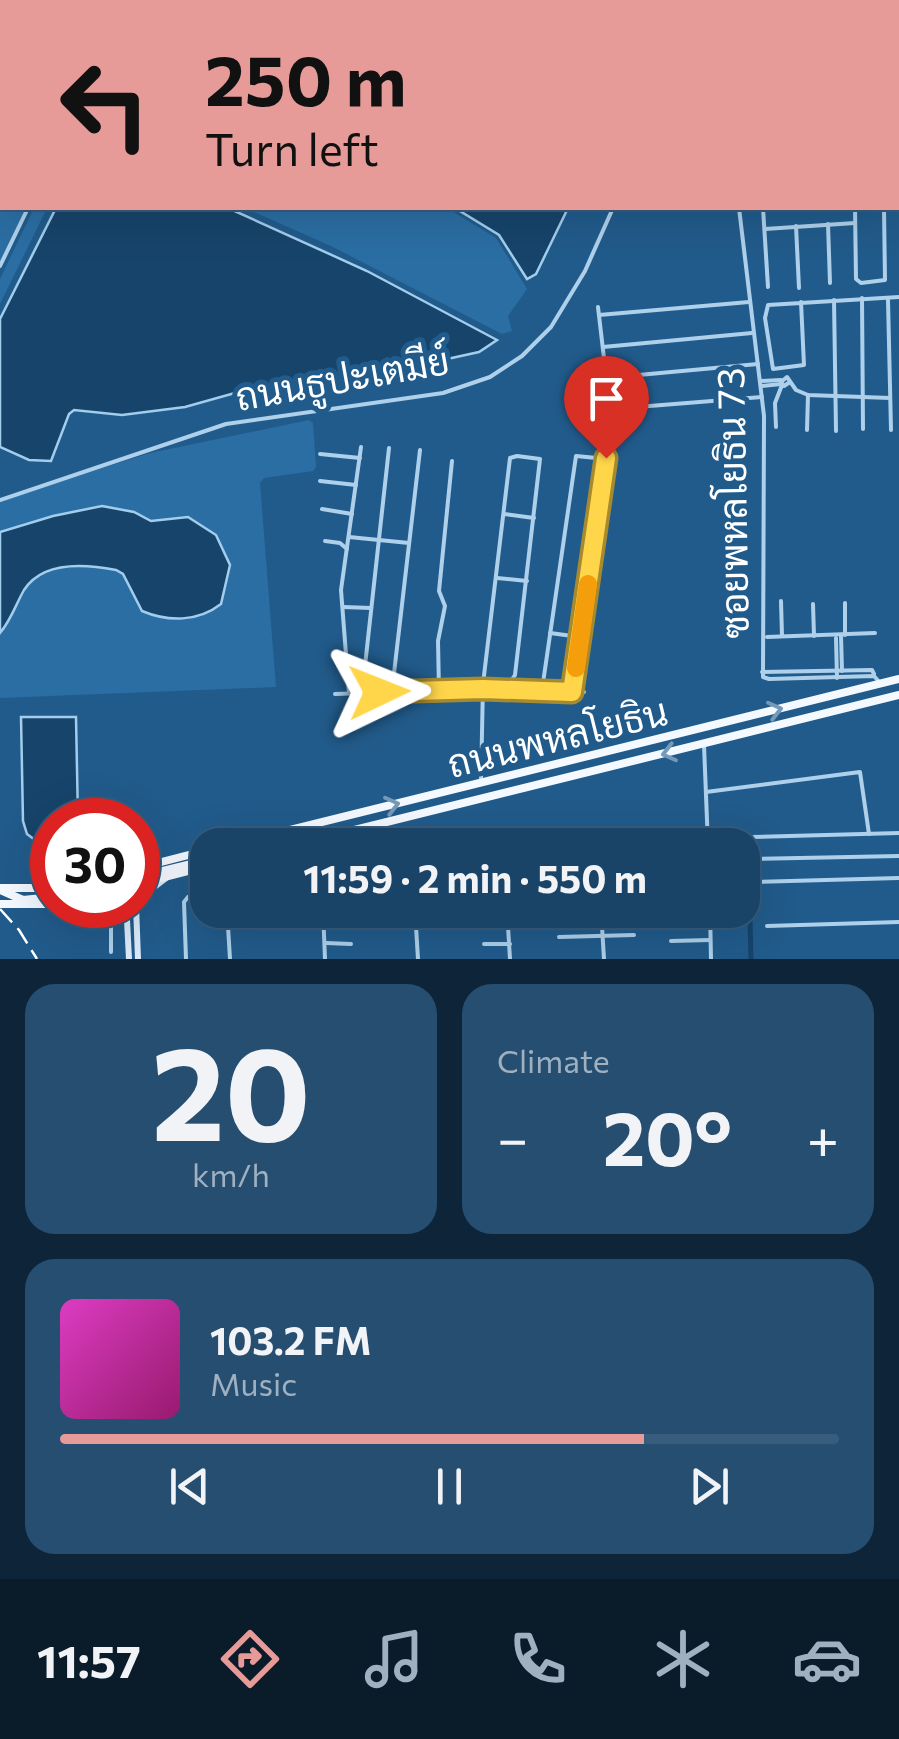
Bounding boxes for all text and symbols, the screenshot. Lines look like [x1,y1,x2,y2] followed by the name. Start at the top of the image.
[205,35,407,120] text: 250 m
[40,40,170,170] icon: left
[205,120,379,175] text: Turn left
[231,335,453,423] street label: ถนนธูปะเตมีย์
[564,356,649,459] pin
[705,367,757,639] street label: ซอยพหลโยธิน 73
[579,371,634,426] icon: arrive
[327,640,431,744] position arrow
[442,686,672,786] street label: ถนนพหลโยธิน
[766,701,783,722] one-way arrow
[661,741,678,762] one-way arrow
[383,796,400,817] one-way arrow
[30,798,160,928] speed limit sign: 30
[303,854,647,901] text: 11:59 · 2 min · 550 m
[151,1009,311,1168] text: 20
[497,1040,610,1080] text: Climate
[603,1090,732,1181] text: 20°
[497,1103,528,1170] text: −
[807,1103,839,1170] text: +
[192,1154,270,1194] text: km/h
[210,1316,371,1363] text: 103.2 FM
[210,1363,297,1403] text: Music
[162,1459,217,1514] icon: previous
[422,1459,477,1514] icon: pause
[682,1459,737,1514] icon: next
[215,1624,285,1694] icon: directions
[359,1624,429,1694] icon: music
[503,1624,573,1694] icon: phone
[648,1624,718,1694] icon: climate
[792,1624,862,1694] icon: car
[37,1632,141,1687] text: 11:57

